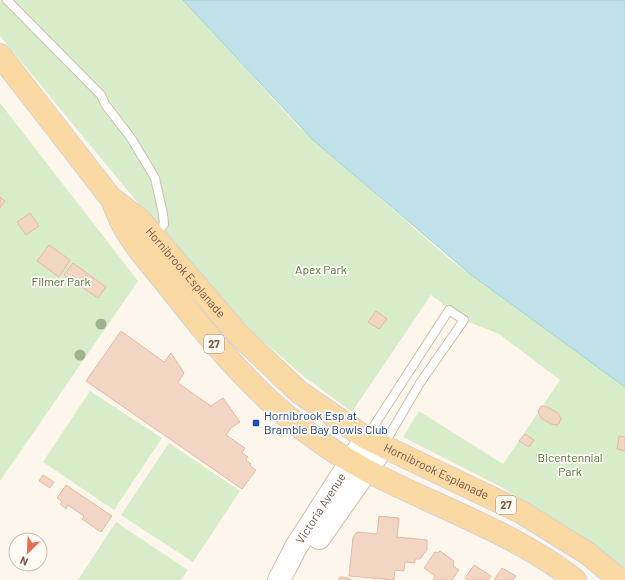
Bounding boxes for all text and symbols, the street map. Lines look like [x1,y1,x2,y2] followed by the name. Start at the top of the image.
[143,224,229,320] street label: Hornibrook Esplanade
[295,262,347,276] park label: Apex Park
[31,274,91,288] park label: Filmer Park
[204,335,224,353] road number: 27
[264,408,388,436] place label: Hornibrook Esp at Bramble Bay Bowls Club
[251,418,261,428] marker: Hornibrook Esp at Bramble Bay Bowls Club
[382,440,491,502] street label: Hornibrook Esplanade
[537,450,603,478] park label: Bicentennial Park
[292,470,348,546] street label: Victoria Avenue
[496,496,516,514] road number: 27
[8,532,48,572] north arrow
[18,554,30,569] text: N

